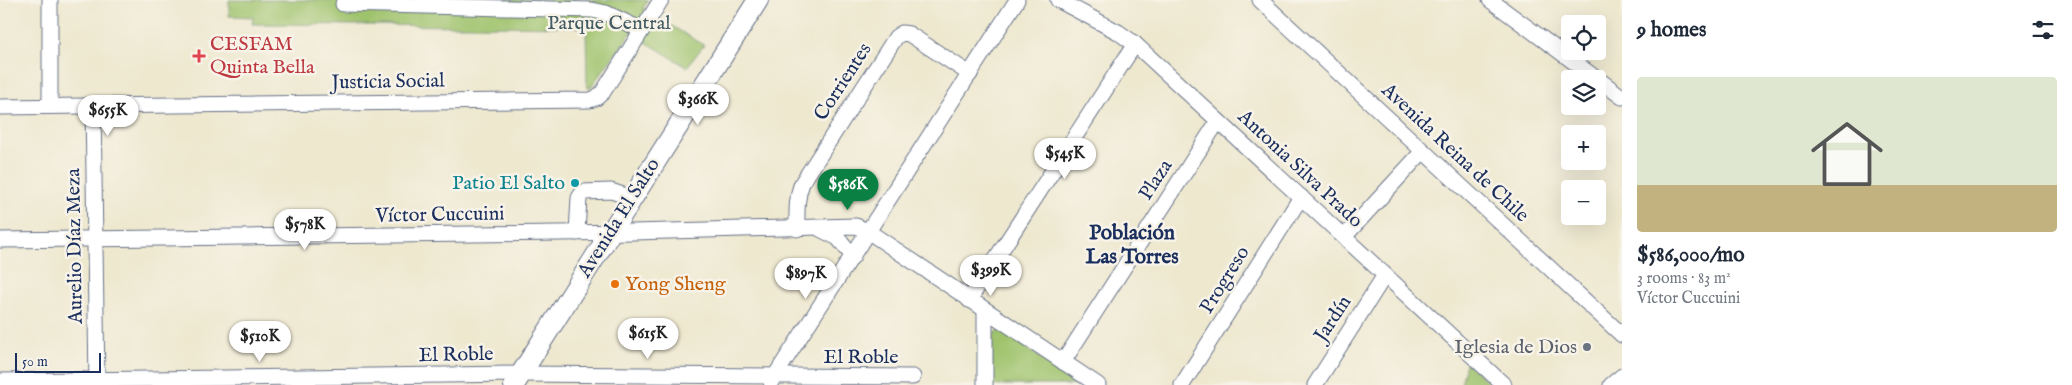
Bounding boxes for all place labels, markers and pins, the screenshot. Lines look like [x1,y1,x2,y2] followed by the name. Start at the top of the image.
[210,32,315,80] place label: CESFAM Quinta Bella
[192,49,206,63] marker: CESFAM Quinta Bella
[663,84,733,126] pin: $366K
[73,94,143,137] pin: $655K
[1030,138,1100,180] pin: $545K
[813,168,883,211] pin: $586K
[452,171,565,196] place label: Patio El Salto
[569,177,581,189] marker: Patio El Salto
[270,208,340,251] pin: $578K
[956,254,1026,297] pin: $399K
[771,258,841,300] pin: $897K
[625,272,727,297] place label: Yong Sheng
[609,278,621,290] marker: Yong Sheng
[613,318,683,360] pin: $615K
[225,320,295,363] pin: $510K
[1454,335,1577,360] place label: Iglesia de Dios
[1581,341,1593,353] marker: Iglesia de Dios

